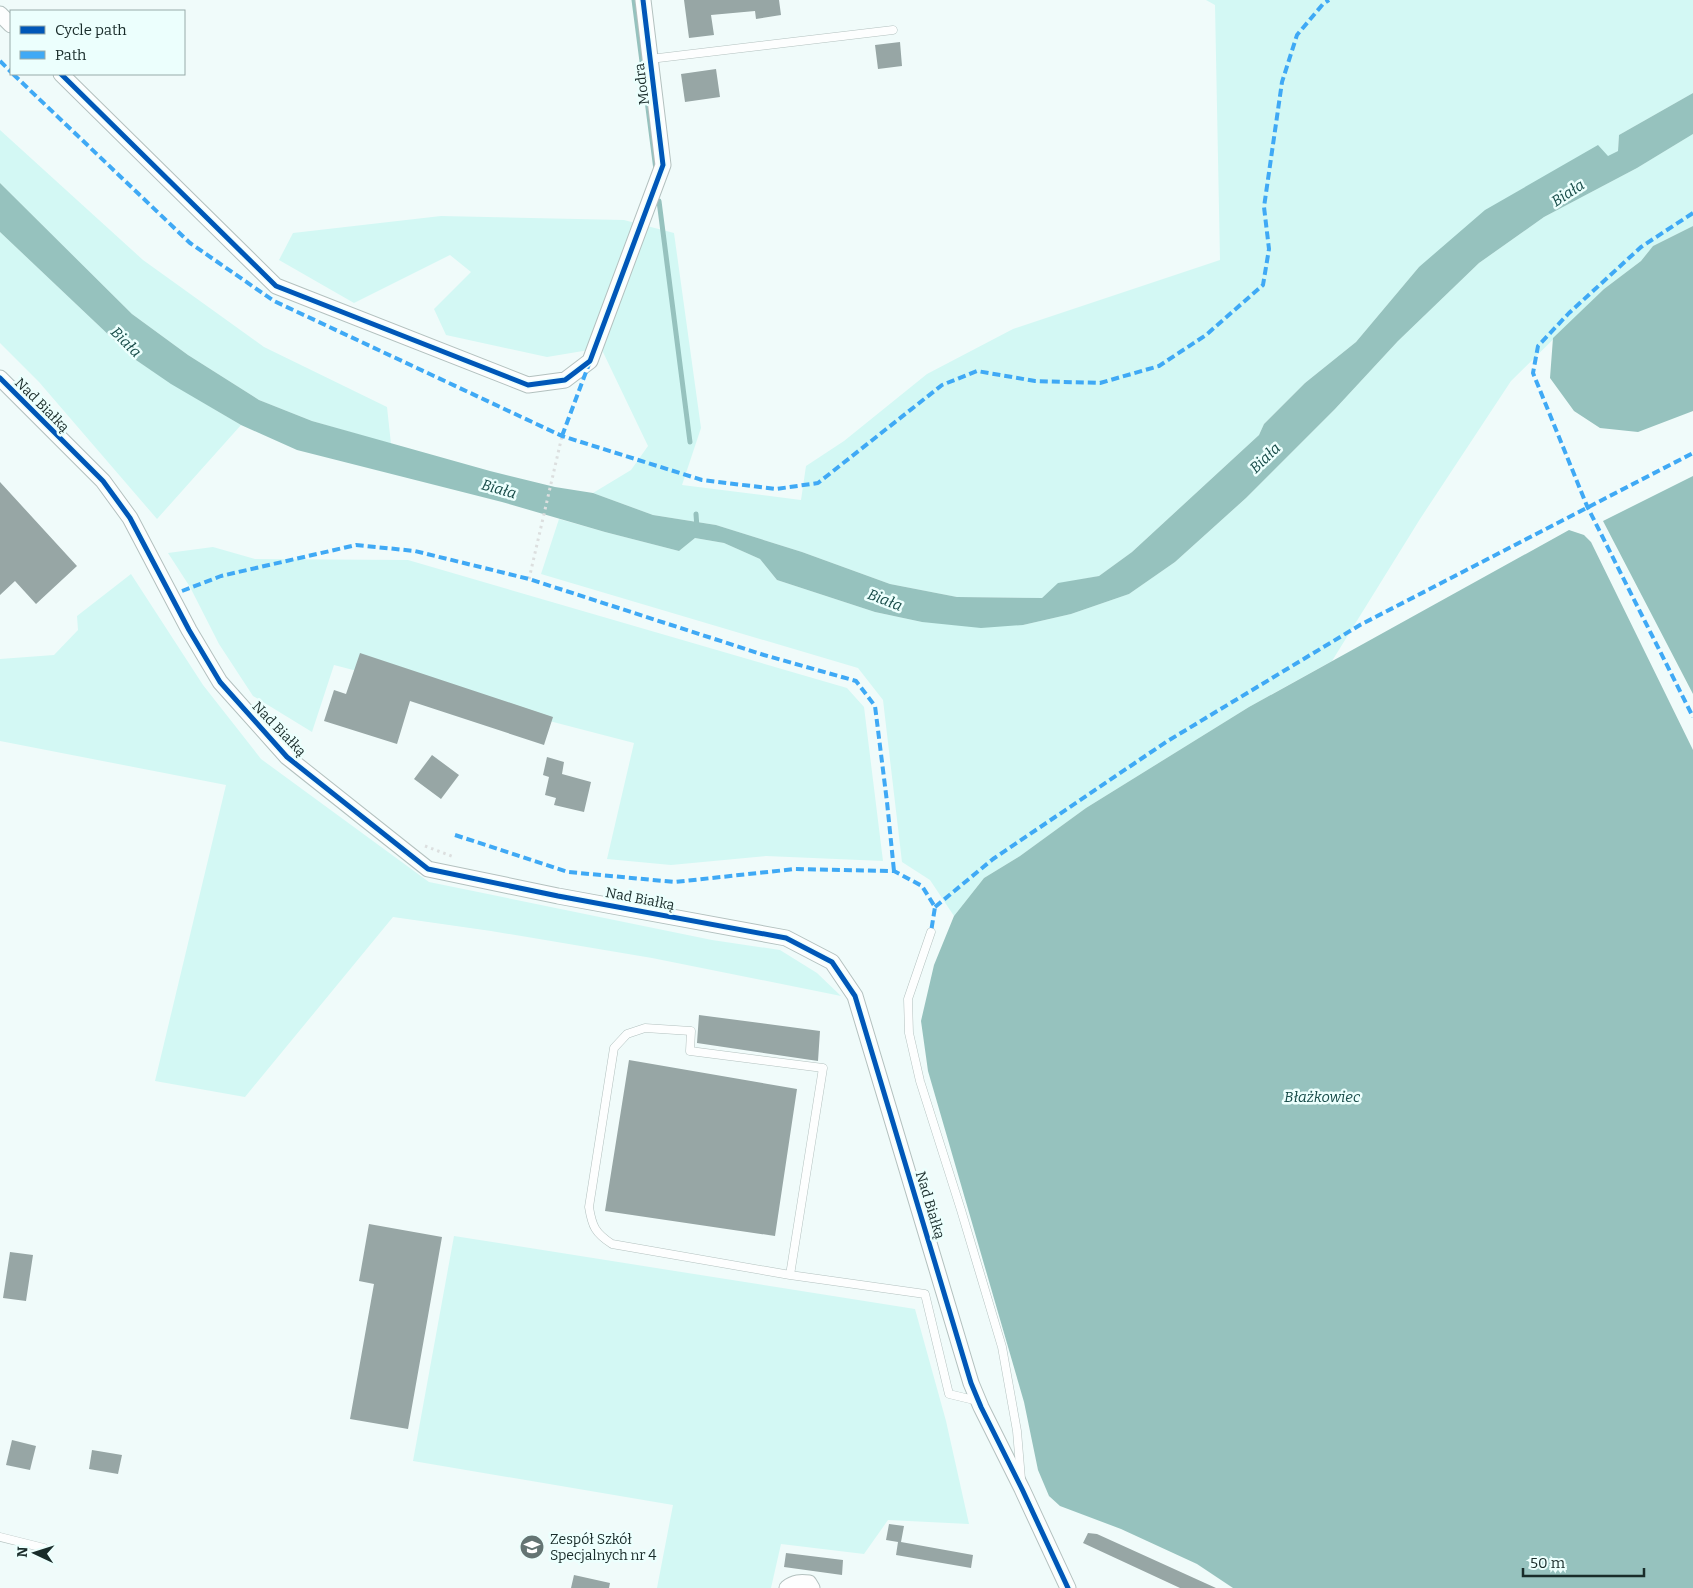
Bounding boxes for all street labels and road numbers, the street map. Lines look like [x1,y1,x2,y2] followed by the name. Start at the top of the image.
[631,62,653,106] street label: Modra
[11,374,73,436] street label: Nad Białką
[249,698,310,760] street label: Nad Białką
[604,884,676,914] street label: Nad Białką
[912,1169,948,1241] street label: Nad Białką

